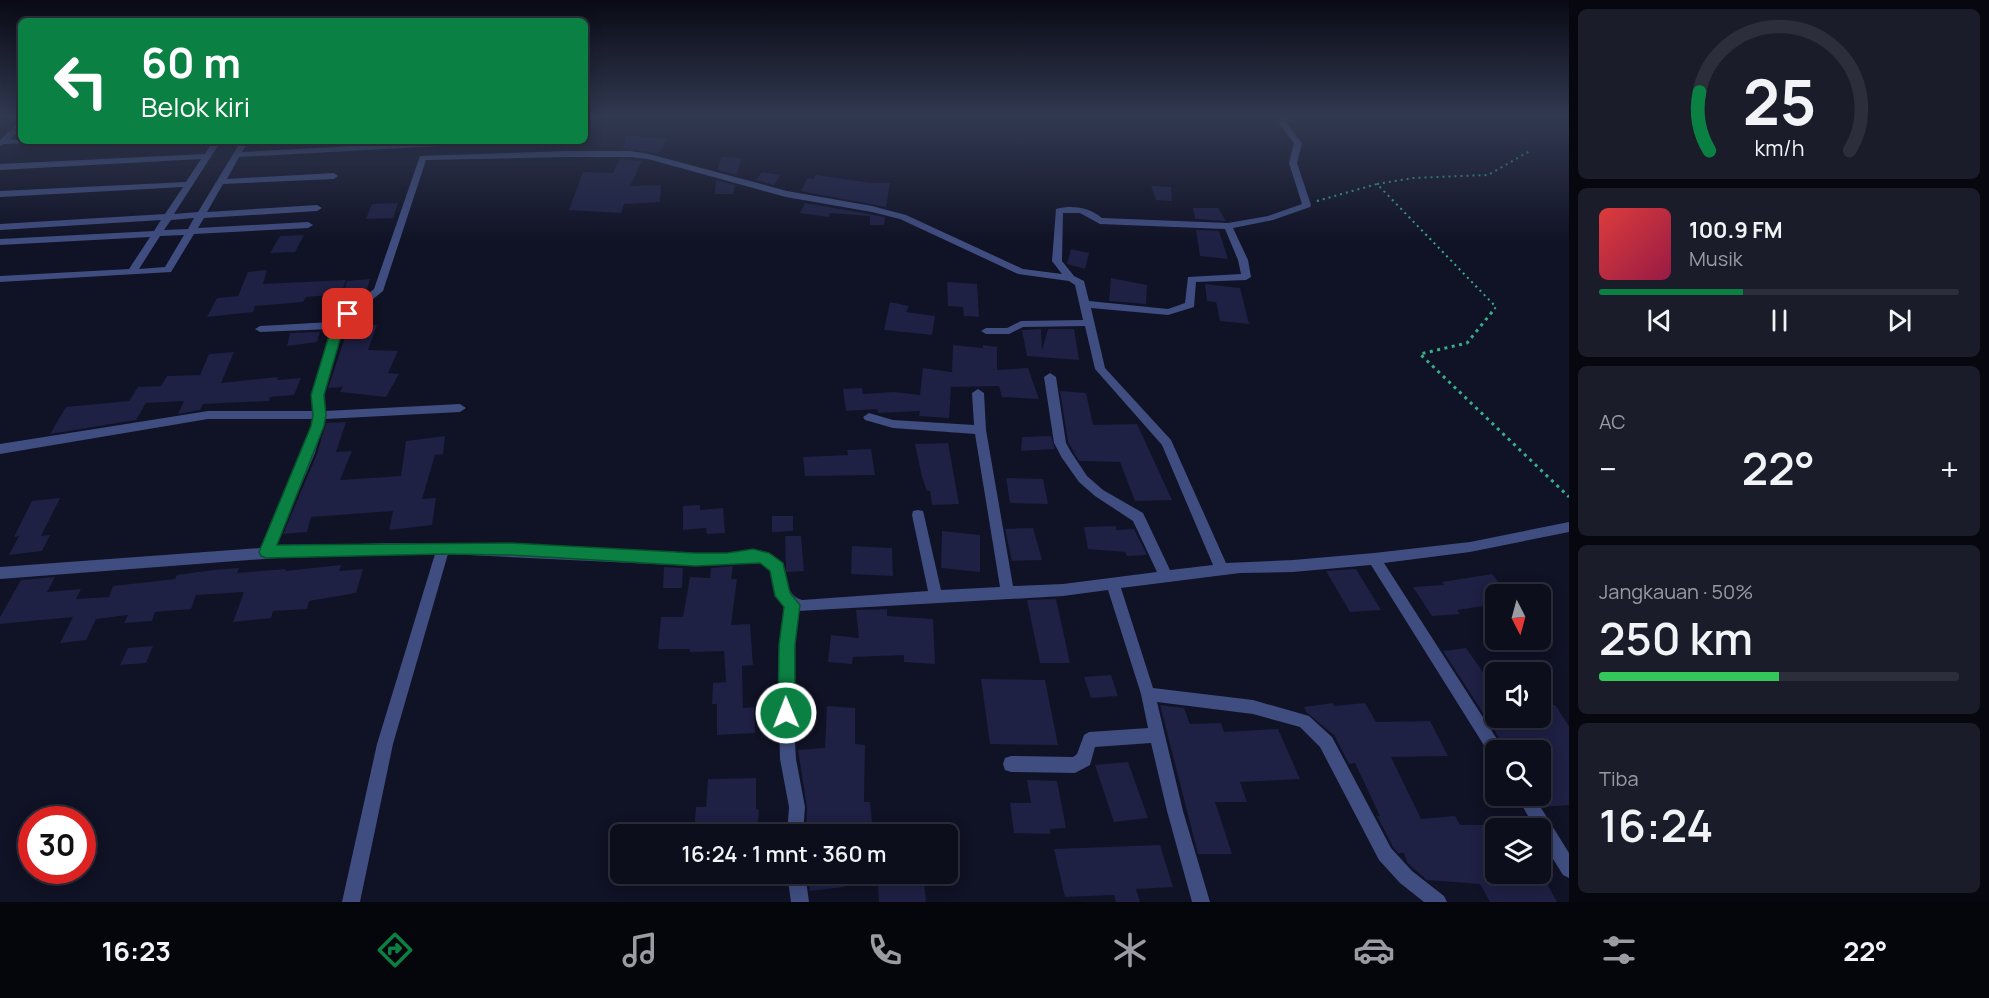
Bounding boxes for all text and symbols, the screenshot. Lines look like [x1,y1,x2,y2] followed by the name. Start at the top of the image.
[141,33,241,91] text: 60 m
[42,42,120,120] icon: left
[1742,58,1816,144] text: 25
[141,88,250,125] text: Belok kiri
[1754,133,1804,162] text: km/h
[1689,215,1783,245] text: 100.9 FM
[1689,245,1743,272] text: Musik
[322,288,373,339] pin
[331,297,364,330] icon: arrive
[1643,304,1676,337] icon: previous
[1763,304,1796,337] icon: pause
[1883,304,1916,337] icon: next
[1599,408,1626,435] text: AC
[1742,437,1815,499] text: 22°
[1599,446,1617,491] text: −
[1940,446,1959,491] text: +
[1599,578,1753,605] text: Jangkauan · 50%
[1485,584,1551,650] north arrow
[1485,584,1551,884] map controls
[1599,607,1753,669] text: 250 km
[1485,662,1551,728] button: sound
[754,681,818,745] position arrow
[1485,740,1551,806] button: search
[1599,765,1639,792] text: Tiba
[1599,794,1713,856] text: 16:24
[18,806,96,884] speed limit sign: 30
[1485,818,1551,884] button: layers
[682,839,886,869] text: 16:24 · 1 mnt · 360 m
[374,929,416,971] icon: directions
[619,929,661,971] icon: music
[864,929,906,971] icon: phone
[1109,929,1151,971] icon: climate
[1353,929,1395,971] icon: car
[1598,929,1640,971] icon: filters
[101,932,171,969] text: 16:23
[1843,932,1888,969] text: 22°

